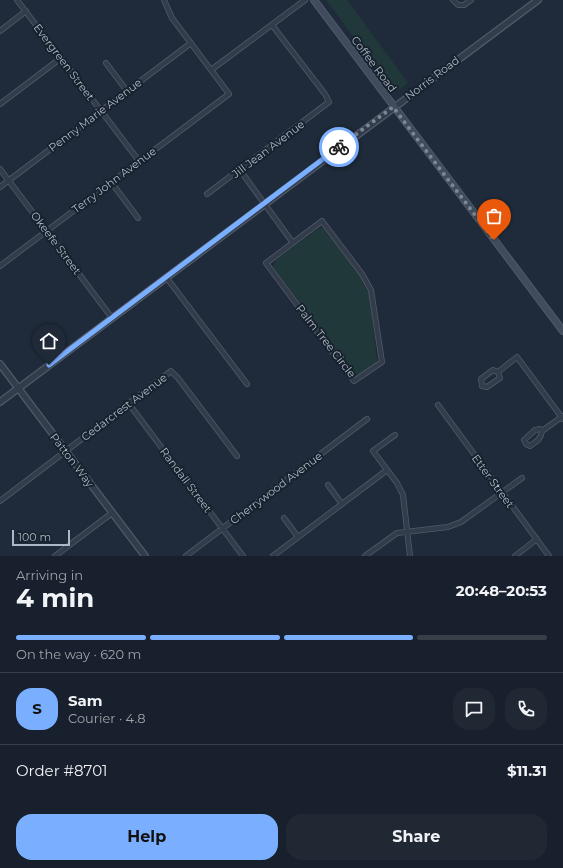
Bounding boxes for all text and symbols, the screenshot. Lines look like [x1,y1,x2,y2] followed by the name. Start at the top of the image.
[31,21,98,104] street label: Evergreen Street
[348,33,400,95] street label: Coffee Road
[402,53,462,103] street label: Norris Road
[46,75,145,155] street label: Penny Marie Avenue
[228,117,307,182] street label: Jill Jean Avenue
[319,127,359,167] courier
[328,136,350,158] icon: bike
[69,144,159,216] street label: Terry John Avenue
[477,199,511,240] pin
[483,205,505,227] icon: bag
[28,209,85,278] street label: Okeefe Street
[293,302,359,381] street label: Palm Tree Circle
[32,324,66,365] pin
[38,330,60,352] icon: home
[78,370,170,444] street label: Cedarcrest Avenue
[47,430,97,490] street label: Patton Way
[157,445,215,516] street label: Randall Street
[227,449,325,527] street label: Cherrywood Avenue
[469,451,517,511] street label: Etter Street
[12,528,70,547] scale bar
[18,530,51,544] text: 100 m
[16,567,83,583] text: Arriving in
[456,581,547,600] text: 20:48–20:53
[16,582,94,614] text: 4 min
[16,646,141,662] text: On the way · 620 m
[453,688,495,730] button: chat
[505,688,547,730] button: phone
[68,691,103,710] text: Sam
[32,699,42,718] text: S
[68,710,146,726] text: Courier · 4.8
[16,761,107,780] text: Order #8701
[507,761,547,780] text: $11.31
[16,814,278,860] button: Help
[286,814,547,860] button: Share

